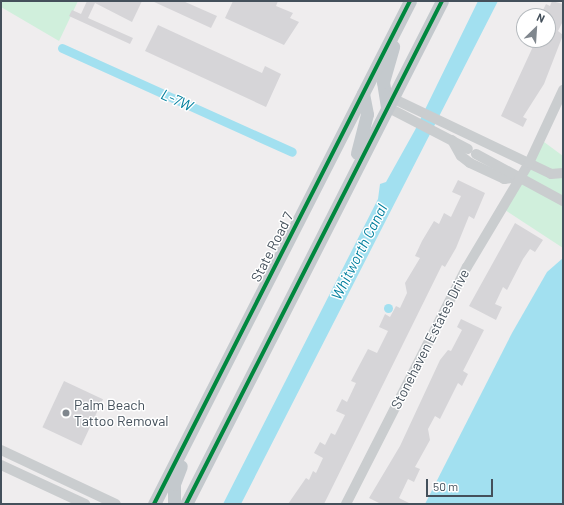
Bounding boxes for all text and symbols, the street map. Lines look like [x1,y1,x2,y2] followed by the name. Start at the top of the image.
[516,8,556,48] north arrow
[535,10,547,25] text: N
[158,85,196,115] water label: L-7W
[327,201,391,303] water label: Whitworth Canal
[247,209,297,285] street label: State Road 7
[387,266,473,412] street label: Stonehaven Estates Drive
[74,397,169,430] place label: Palm Beach Tattoo Removal
[61,408,71,418] marker: Palm Beach Tattoo Removal
[428,471,495,497] scale bar
[433,479,458,493] text: 50 m

